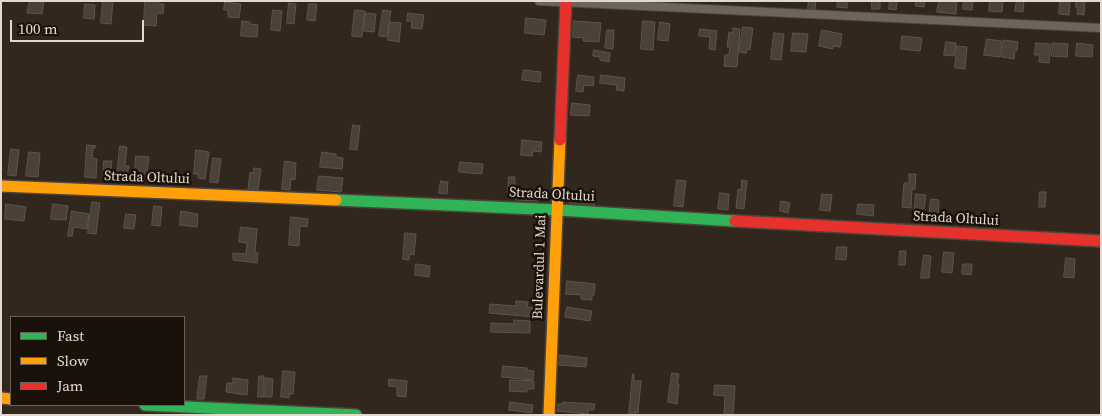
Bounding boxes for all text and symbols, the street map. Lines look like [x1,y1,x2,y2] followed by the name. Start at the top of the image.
[12,10,146,42] scale bar
[18,18,58,39] text: 100 m
[104,168,190,188] street label: Strada Oltului
[509,184,595,206] street label: Strada Oltului
[913,208,999,230] street label: Strada Oltului
[530,214,550,320] street label: Bulevardul 1 Mai
[10,316,185,406] legend
[57,325,84,346] text: Fast
[57,350,89,371] text: Slow
[57,375,83,396] text: Jam

